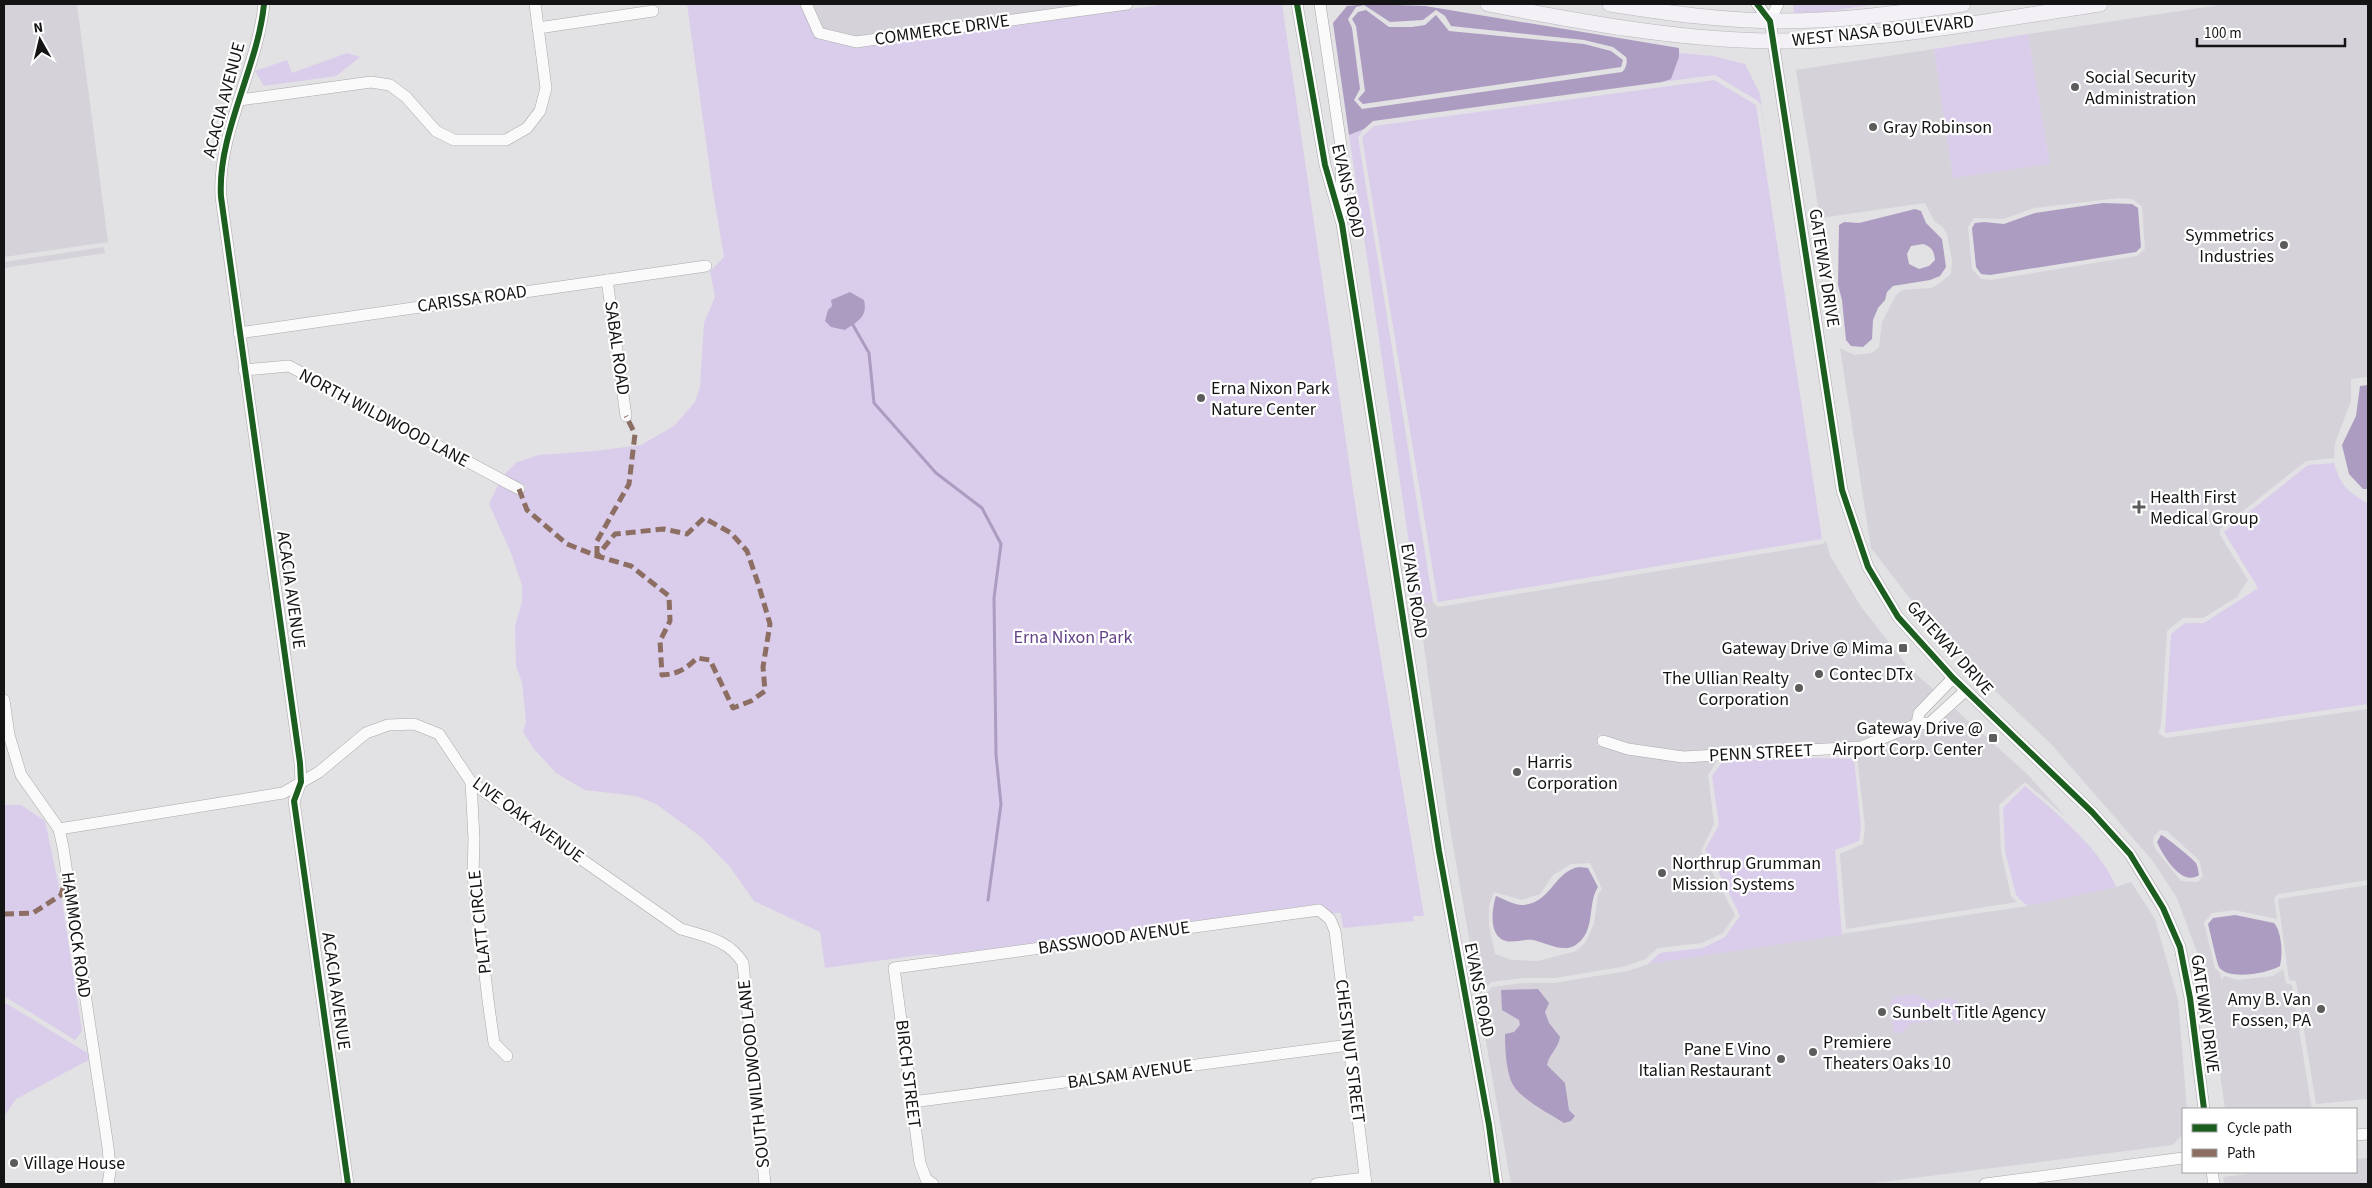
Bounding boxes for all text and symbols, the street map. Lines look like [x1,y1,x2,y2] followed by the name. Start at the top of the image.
[873,8,1011,52] street label: COMMERCE DRIVE
[1791,9,1975,53] street label: WEST NASA BOULEVARD
[15,15,65,65] north arrow
[2197,15,2344,47] scale bar
[32,18,44,39] text: N
[2204,23,2242,44] text: 100 m
[197,39,251,161] street label: ACACIA AVENUE
[2085,65,2197,111] place label: Social Security Administration
[2069,81,2081,93] marker: Social Security Administration
[1883,115,1992,140] place label: Gray Robinson
[1867,121,1879,133] marker: Gray Robinson
[1325,141,1371,241] street label: EVANS ROAD
[1802,207,1846,329] street label: GATEWAY DRIVE
[2185,223,2274,269] place label: Symmetrics Industries
[2278,239,2290,251] marker: Symmetrics Industries
[416,279,528,319] street label: CARISSA ROAD
[598,299,636,397] street label: SABAL ROAD
[294,362,474,474] street label: NORTH WILDWOOD LANE
[1211,376,1330,422] place label: Erna Nixon Park Nature Center
[1195,392,1207,404] marker: Erna Nixon Park Nature Center
[2150,485,2258,531] place label: Health First Medical Group
[2132,500,2146,514] marker: Health First Medical Group
[270,529,312,651] street label: ACACIA AVENUE
[1394,542,1434,640] street label: EVANS ROAD
[1901,595,1999,701] street label: GATEWAY DRIVE
[1014,625,1133,650] park label: Erna Nixon Park
[1721,636,1893,661] place label: Gateway Drive @ Mima
[1897,642,1909,654] marker: Gateway Drive @ Mima
[1829,662,1913,687] place label: Contec DTx
[1662,666,1790,712] place label: The Ullian Realty Corporation
[1813,668,1825,680] marker: Contec DTx
[1793,682,1805,694] marker: The Ullian Realty Corporation
[1833,716,1984,762] place label: Gateway Drive @ Airport Corp. Center
[1987,732,1999,744] marker: Gateway Drive @ Airport Corp. Center
[1708,738,1814,768] street label: PENN STREET
[1527,750,1618,796] place label: Harris Corporation
[1511,766,1523,778] marker: Harris Corporation
[467,771,589,869] street label: LIVE OAK AVENUE
[1672,851,1821,897] place label: Northrup Grumman Mission Systems
[1656,867,1668,879] marker: Northrup Grumman Mission Systems
[462,869,498,975] street label: PLATT CIRCLE
[55,870,97,1000] street label: HAMMOCK ROAD
[1037,915,1191,961] street label: BASSWOOD AVENUE
[315,930,357,1052] street label: ACACIA AVENUE
[1458,940,1500,1040] street label: EVANS ROAD
[2184,953,2226,1075] street label: GATEWAY DRIVE
[1329,978,1371,1125] street label: CHESTNUT STREET
[732,979,776,1169] street label: SOUTH WILDWOOD LANE
[2228,987,2311,1033] place label: Amy B. Van Fossen, PA
[1892,1000,2046,1025] place label: Sunbelt Title Agency
[2315,1003,2327,1015] marker: Amy B. Van Fossen, PA
[1876,1006,1888,1018] marker: Sunbelt Title Agency
[889,1018,927,1130] street label: BIRCH STREET
[1823,1030,1951,1076] place label: Premiere Theaters Oaks 10
[1638,1037,1771,1083] place label: Pane E Vino Italian Restaurant
[1807,1046,1819,1058] marker: Premiere Theaters Oaks 10
[1066,1053,1194,1095] street label: BALSAM AVENUE
[1775,1053,1787,1065] marker: Pane E Vino Italian Restaurant
[2182,1108,2357,1173] legend
[2227,1118,2292,1139] text: Cycle path
[2227,1143,2255,1164] text: Path
[24,1151,125,1176] place label: Village House
[8,1157,20,1169] marker: Village House

